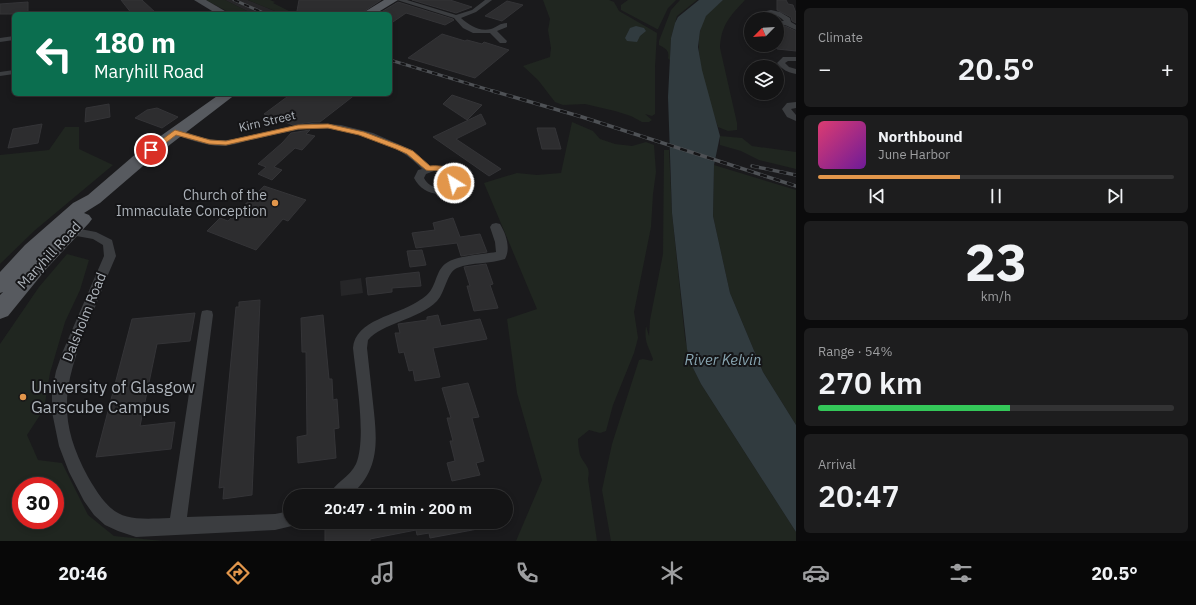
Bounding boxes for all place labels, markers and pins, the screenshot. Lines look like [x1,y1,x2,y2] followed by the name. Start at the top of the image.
[134,133,168,167] pin
[116,186,267,220] place label: Church of the Immaculate Conception
[270,198,280,208] marker: Church of the Immaculate Conception
[31,376,195,418] place label: University of Glasgow Garscube Campus
[18,392,28,402] marker: University of Glasgow Garscube Campus

